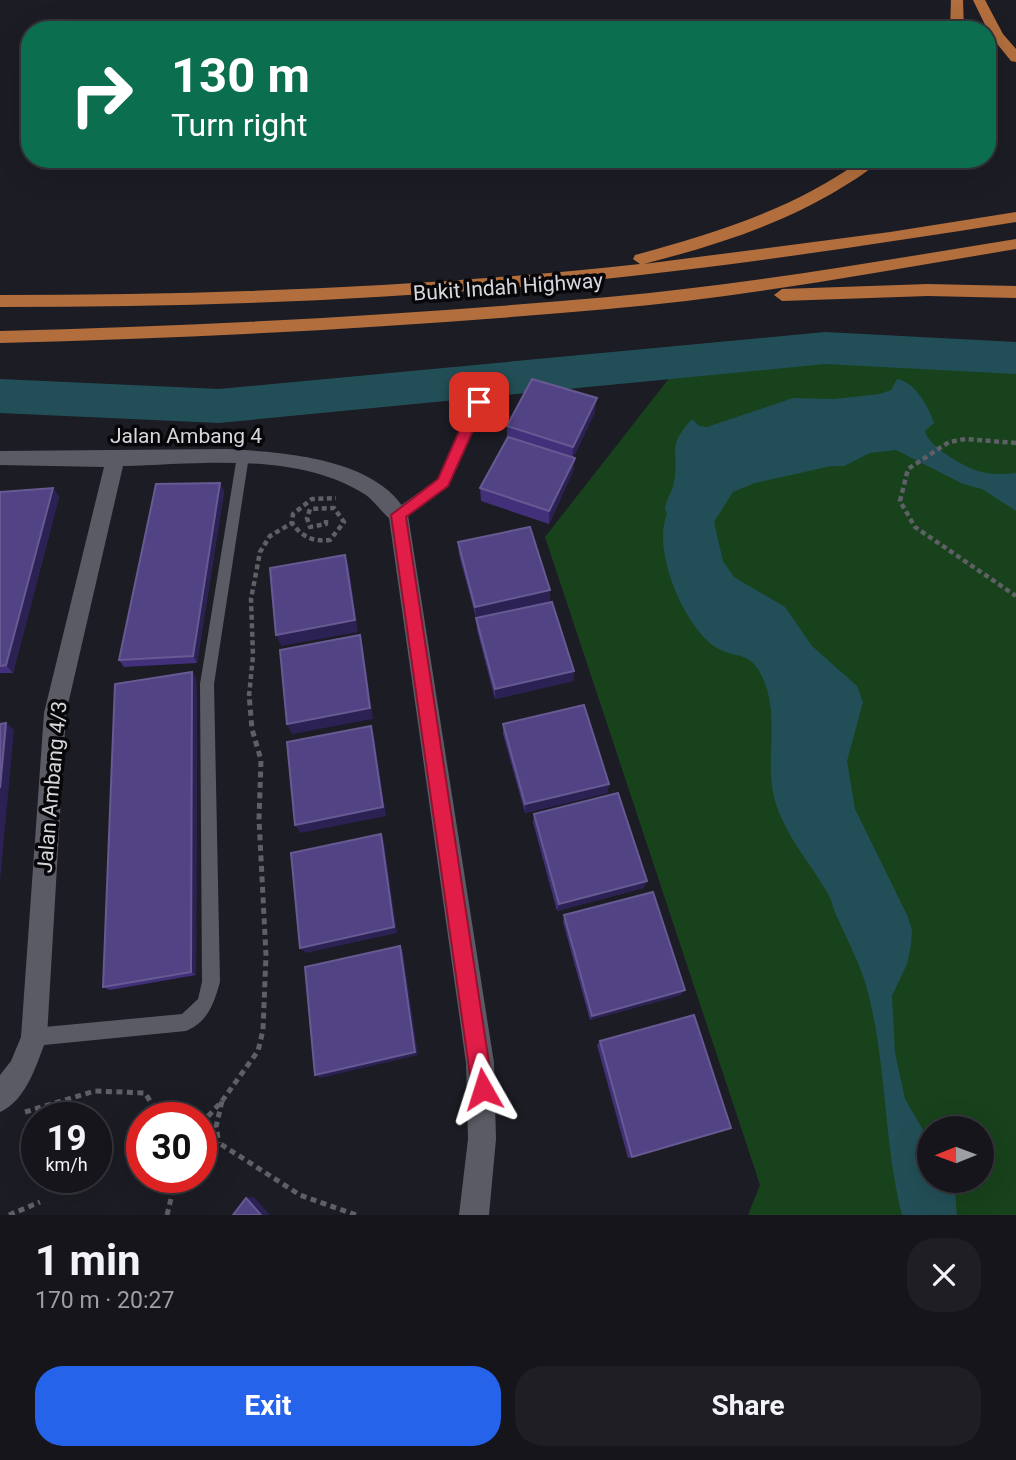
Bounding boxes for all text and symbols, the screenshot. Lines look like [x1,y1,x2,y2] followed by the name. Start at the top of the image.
[171,47,310,104] text: 130 m
[56,49,147,140] icon: right
[171,106,307,144] text: Turn right
[412,268,604,306] street label: Bukit Indah Highway
[449,372,509,432] pin
[460,383,498,421] icon: arrive
[110,424,262,448] street label: Jalan Ambang 4
[33,700,71,874] street label: Jalan Ambang 4/3
[446,1052,520,1126] position arrow
[126,1102,217,1193] speed limit sign: 30
[917,1116,994,1194] north arrow
[917,1116,994,1193] map controls
[46,1118,87,1159] text: 19
[45,1154,88,1175] text: km/h
[35,1236,141,1285] text: 1 min
[907,1238,981,1312] button: close
[35,1287,174,1314] text: 170 m · 20:27
[35,1366,501,1446] button: Exit
[515,1366,981,1446] button: Share

